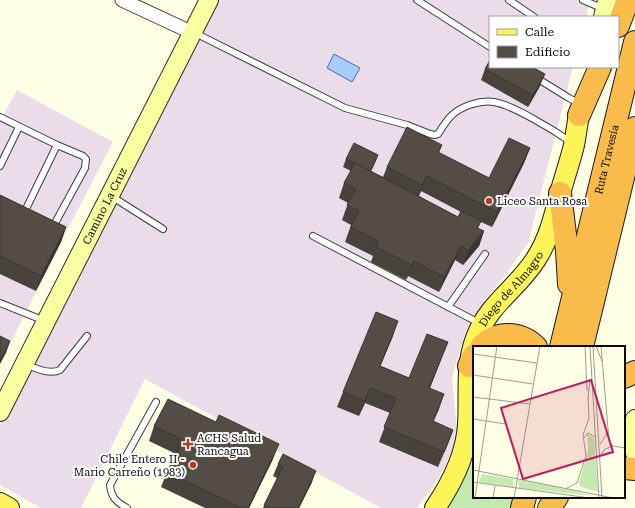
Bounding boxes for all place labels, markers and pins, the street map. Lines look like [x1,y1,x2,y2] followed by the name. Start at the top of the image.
[497,195,587,208] place label: Liceo Santa Rosa
[484,196,494,206] marker: Liceo Santa Rosa
[197,432,261,458] place label: ACHS Salud Rancagua
[182,438,194,450] marker: ACHS Salud Rancagua
[74,453,185,479] place label: Chile Entero II - Mario Carreño (1983)
[188,460,198,470] marker: Chile Entero II - Mario Carreño (1983)

